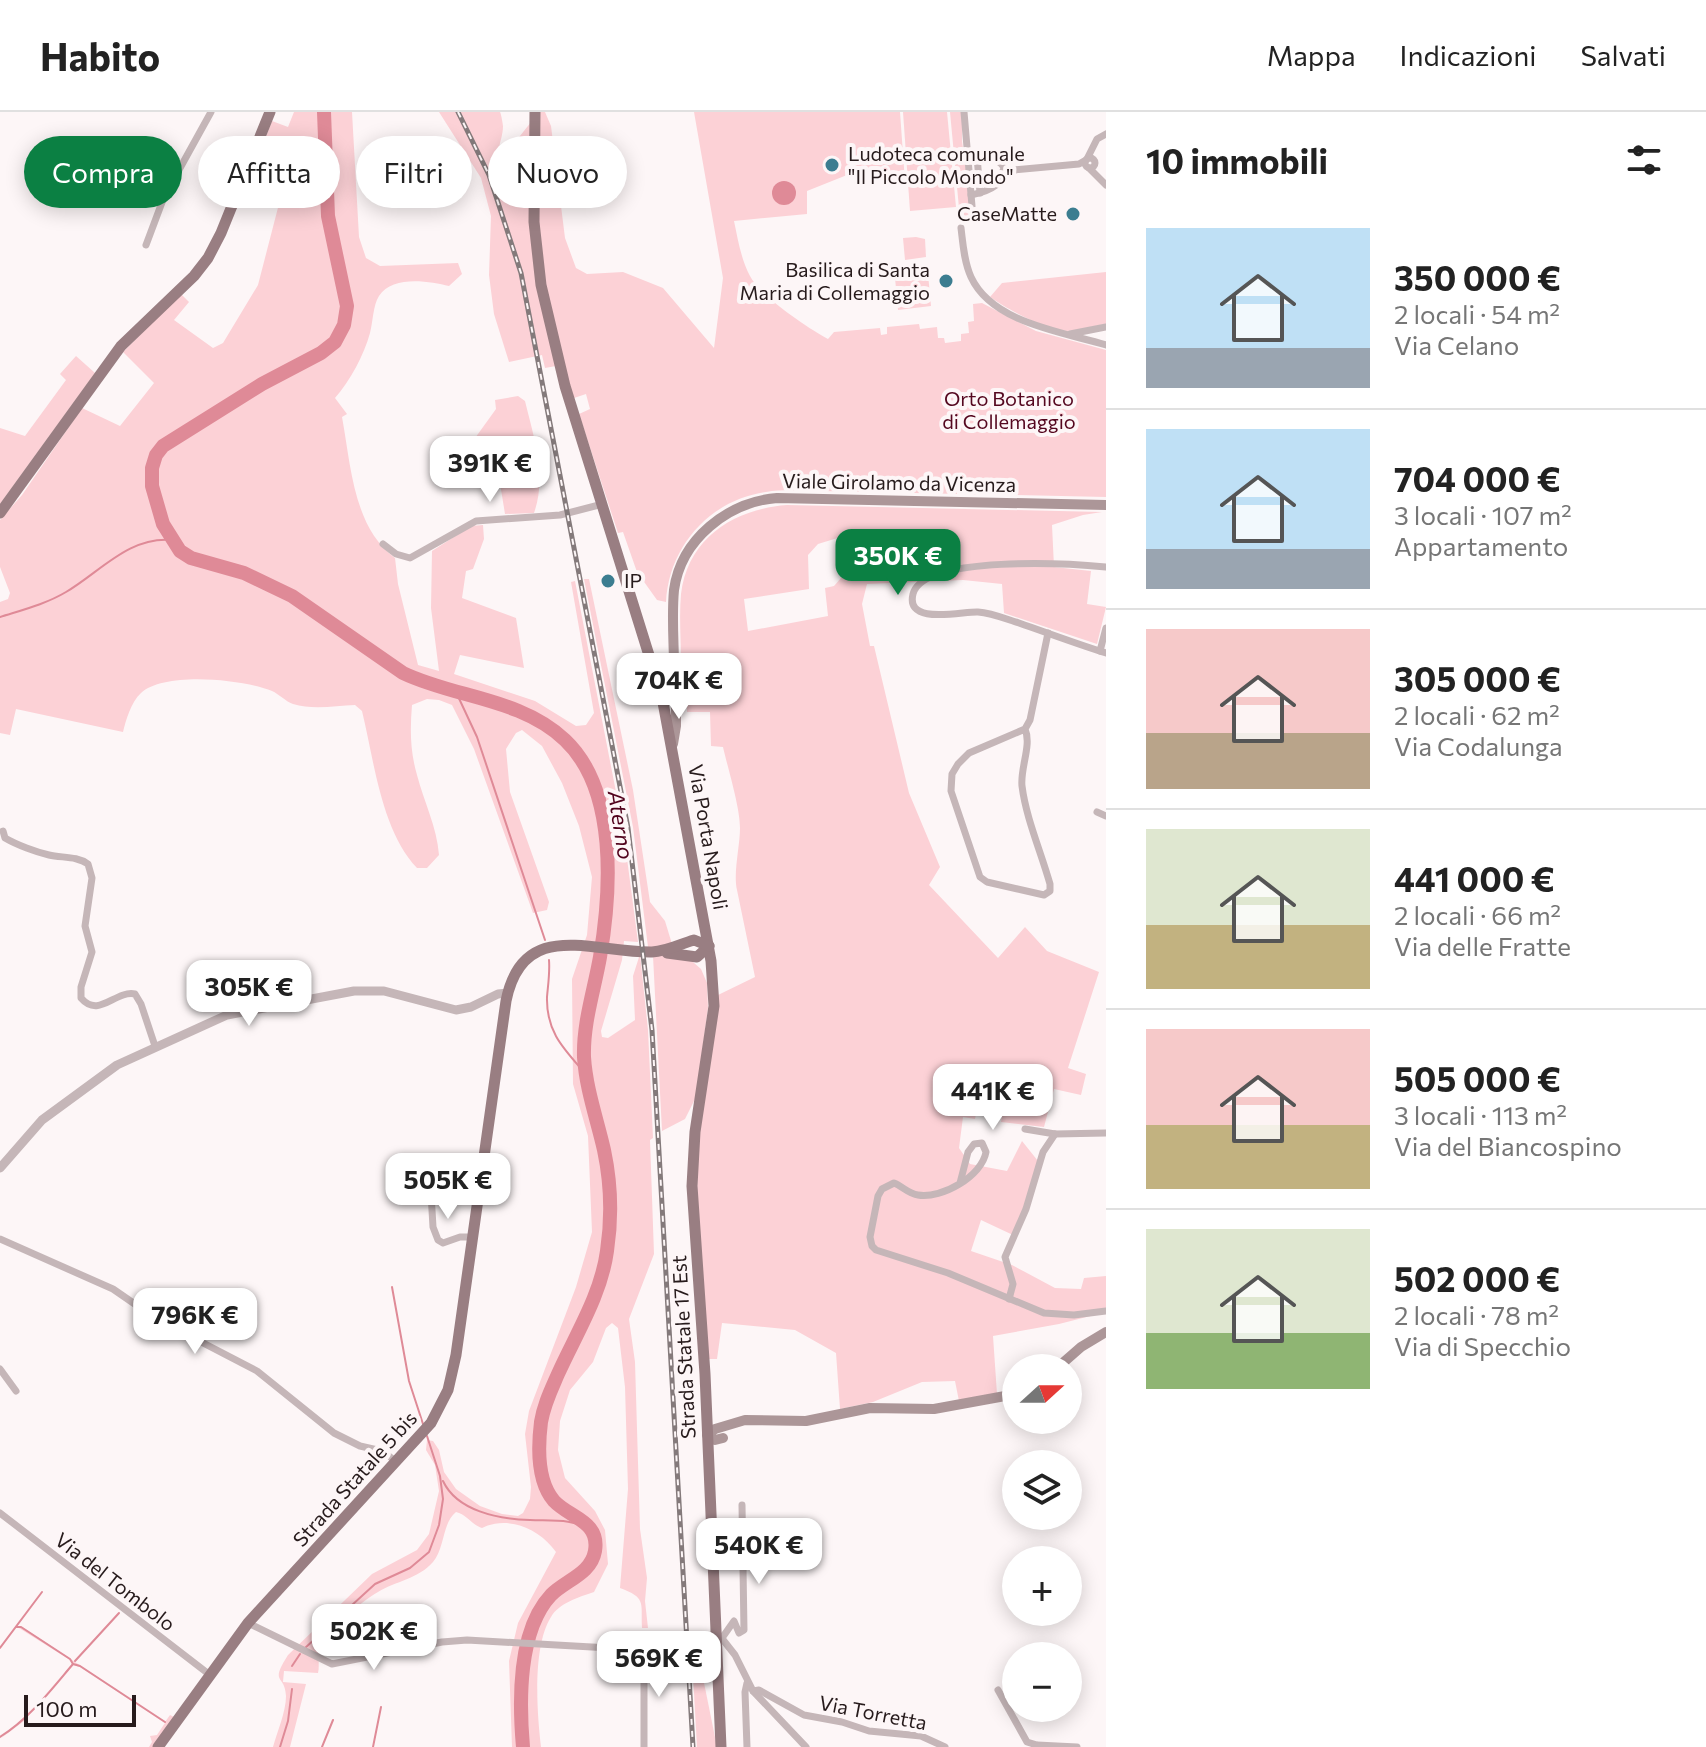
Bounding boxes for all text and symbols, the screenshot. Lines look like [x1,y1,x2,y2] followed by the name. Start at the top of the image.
[40,32,160,79] text: Habito
[1267,38,1356,72] text: Mappa
[1400,38,1536,72] text: Indicazioni
[1580,38,1666,72] text: Salvati
[24,136,182,208] chip: Compra
[198,136,340,208] chip: Affitta
[356,136,472,208] chip: Filtri
[488,136,627,208] chip: Nuovo
[1622,138,1666,182] icon: filters
[1146,139,1328,181] text: 10 immobili
[848,141,1025,188] place label: Ludoteca comunale "Il Piccolo Mondo"
[823,156,841,174] marker: Ludoteca comunale "Il Piccolo Mondo"
[957,201,1057,225] place label: CaseMatte
[1064,205,1082,223] marker: CaseMatte
[1394,256,1561,298] text: 350 000 €
[740,257,930,304] place label: Basilica di Santa Maria di Collemaggio
[1210,260,1306,356] icon: home
[937,272,955,290] marker: Basilica di Santa Maria di Collemaggio
[1394,298,1560,329] text: 2 locali · 54 m²
[1394,329,1519,360] text: Via Celano
[942,386,1076,433] park label: Orto Botanico di Collemaggio
[425,436,555,504] pin: 391K €
[448,446,532,477] text: 391K €
[1394,457,1561,499] text: 704 000 €
[1210,461,1306,557] icon: home
[782,468,1016,496] street label: Viale Girolamo da Vicenza
[1394,499,1572,530] text: 3 locali · 107 m²
[833,529,963,597] pin: 350K €
[1394,530,1568,561] text: Appartamento
[853,539,943,570] text: 350K €
[624,568,642,592] place label: IP
[599,572,617,590] marker: IP
[614,653,744,721] pin: 704K €
[1394,657,1561,699] text: 305 000 €
[1210,661,1306,757] icon: home
[635,663,723,694] text: 704K €
[1394,699,1560,730] text: 2 locali · 62 m²
[1394,730,1563,761] text: Via Codalunga
[684,762,734,911] street label: Via Porta Napoli
[603,788,640,861] water label: Aterno
[1394,857,1555,899] text: 441 000 €
[1210,861,1306,957] icon: home
[1394,899,1561,930] text: 2 locali · 66 m²
[1394,930,1571,961] text: Via delle Fratte
[184,960,314,1028] pin: 305K €
[204,970,294,1001] text: 305K €
[1394,1057,1561,1099] text: 505 000 €
[1210,1061,1306,1157] icon: home
[928,1064,1058,1132] pin: 441K €
[951,1074,1035,1105] text: 441K €
[1394,1099,1567,1130] text: 3 locali · 113 m²
[1394,1130,1622,1161] text: Via del Biancospino
[383,1153,513,1221] pin: 505K €
[403,1163,493,1194] text: 505K €
[666,1254,700,1440] street label: Strada Statale 17 Est
[1394,1257,1560,1299] text: 502 000 €
[1210,1261,1306,1357] icon: home
[130,1288,260,1356] pin: 796K €
[151,1298,239,1329] text: 796K €
[1394,1299,1559,1330] text: 2 locali · 78 m²
[1394,1330,1571,1361] text: Via di Specchio
[1002,1354,1082,1434] north arrow
[1002,1354,1082,1722] map controls
[287,1406,421,1551] street label: Strada Statale 5 bis
[1002,1450,1082,1530] button: layers
[694,1518,824,1586] pin: 540K €
[51,1527,180,1636] street label: Via del Tombolo
[714,1528,804,1559] text: 540K €
[1002,1546,1082,1626] button: +
[309,1604,439,1672] pin: 502K €
[330,1614,418,1645] text: 502K €
[594,1631,724,1699] pin: 569K €
[615,1641,703,1672] text: 569K €
[1002,1642,1082,1722] button: −
[817,1690,929,1734] street label: Via Torretta
[24,1691,136,1727] scale bar
[36,1695,98,1722] text: 100 m

